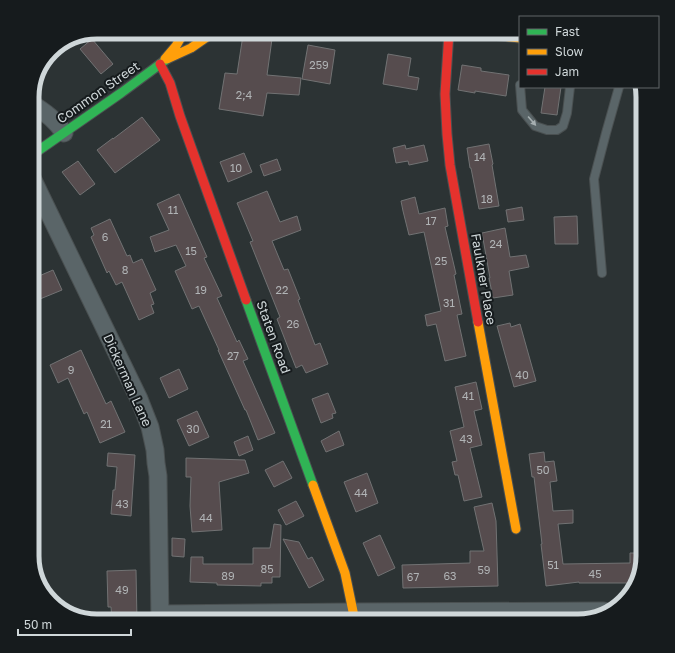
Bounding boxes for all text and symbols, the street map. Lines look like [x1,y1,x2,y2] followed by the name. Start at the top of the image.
[519,16,659,88] legend
[555,24,580,39] text: Fast
[555,44,583,59] text: Slow
[54,58,142,126] street label: Common Street
[309,58,329,71] house number: 259
[555,64,579,79] text: Jam
[236,88,252,101] house number: 2;4
[527,116,536,126] one-way arrow
[474,150,486,163] house number: 14
[230,161,242,174] house number: 10
[481,192,493,205] house number: 18
[168,203,178,216] house number: 11
[425,214,437,227] house number: 17
[102,230,109,243] house number: 6
[468,232,500,326] street label: Faulkner Place
[489,237,503,250] house number: 24
[185,244,197,257] house number: 15
[435,254,447,267] house number: 25
[122,263,129,276] house number: 8
[195,283,207,296] house number: 19
[276,283,288,296] house number: 22
[443,296,455,309] house number: 31
[253,298,295,376] street label: Staten Road
[286,317,300,330] house number: 26
[100,331,156,429] street label: Dickerman Lane
[227,349,239,362] house number: 27
[68,363,74,376] house number: 9
[515,368,529,381] house number: 40
[462,389,474,402] house number: 41
[100,417,112,430] house number: 21
[186,422,200,435] house number: 30
[459,432,473,445] house number: 43
[536,463,550,476] house number: 50
[354,486,368,499] house number: 44
[115,497,129,510] house number: 43
[199,511,213,524] house number: 44
[547,558,559,571] house number: 51
[260,562,274,575] house number: 85
[477,563,491,576] house number: 59
[588,567,602,580] house number: 45
[221,569,235,582] house number: 89
[443,569,457,582] house number: 63
[407,570,419,583] house number: 67
[115,583,129,596] house number: 49
[18,611,131,637] scale bar
[24,617,52,632] text: 50 m

